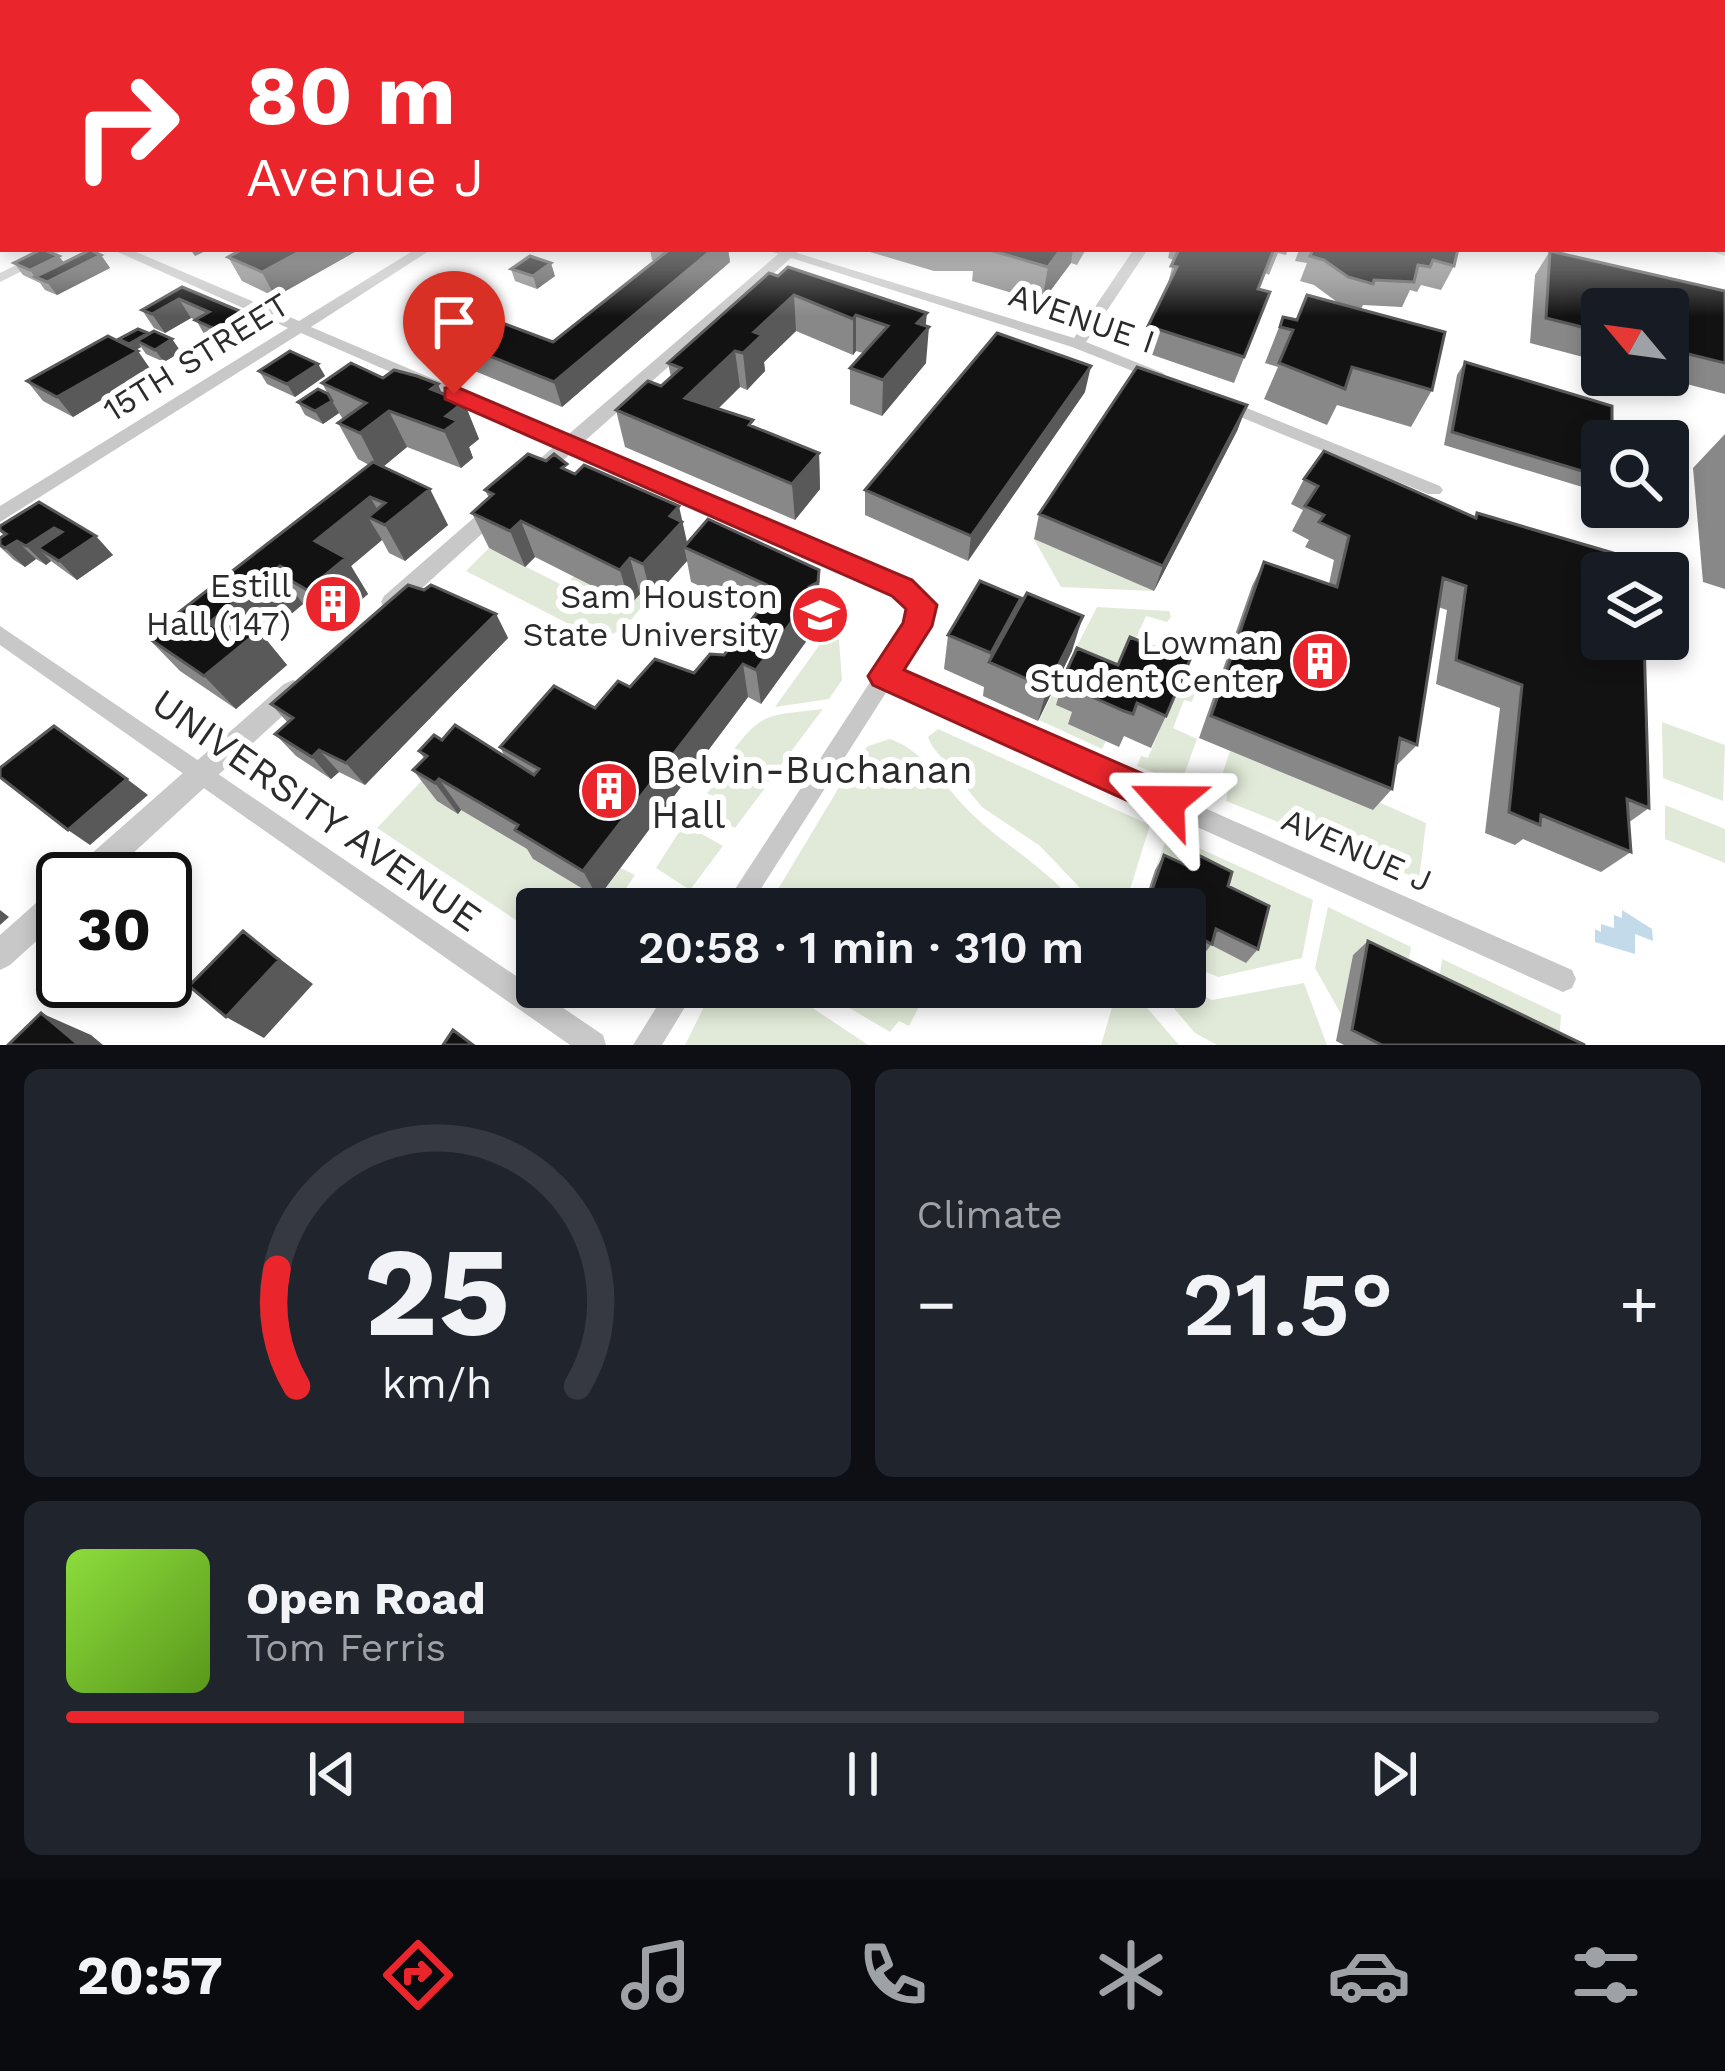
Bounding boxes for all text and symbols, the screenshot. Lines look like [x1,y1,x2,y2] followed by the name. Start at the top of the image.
[246,46,456,144] text: 80 m
[48,48,204,204] icon: right
[246,146,485,209] text: Avenue J
[403,271,505,394] pin
[1004,275,1160,361] street label: AVENUE I
[96,284,296,430] street label: 15TH STREET
[1581,288,1689,396] north arrow
[1581,288,1689,660] map controls
[421,289,487,355] icon: arrive
[1581,420,1689,528] button: search
[1581,552,1689,660] button: layers
[146,566,291,643] place label: Estill Hall (147)
[302,573,364,635] building icon: Estill Hall (147)
[522,577,778,654] place label: Sam Houston State University
[789,584,851,646] school or university icon: Sam Houston State University
[1029,623,1278,700] place label: Lowman Student Center
[1289,630,1351,692] building icon: Lowman Student Center
[144,679,490,941] street label: UNIVERSITY AVENUE
[1104,739,1230,865] position arrow
[651,747,973,837] place label: Belvin-Buchanan Hall
[578,760,640,822] building icon: Belvin-Buchanan Hall
[1276,800,1438,900] street label: AVENUE J
[36,852,192,1008] speed limit sign: 30
[638,921,1084,974] text: 20:58 · 1 min · 310 m
[917,1192,1063,1237] text: Climate
[364,1219,511,1365] text: 25
[1182,1251,1394,1357] text: 21.5°
[917,1266,956,1343] text: −
[1619,1266,1659,1343] text: +
[382,1358,492,1408] text: km/h
[246,1572,486,1625] text: Open Road
[246,1625,446,1670] text: Tom Ferris
[299,1741,365,1807] icon: previous
[830,1741,896,1807] icon: pause
[1361,1741,1427,1807] icon: next
[376,1933,460,2017] icon: directions
[614,1933,698,2017] icon: music
[851,1933,935,2017] icon: phone
[1089,1933,1173,2017] icon: climate
[1327,1933,1411,2017] icon: car
[1564,1933,1648,2017] icon: filters
[77,1944,223,2007] text: 20:57

